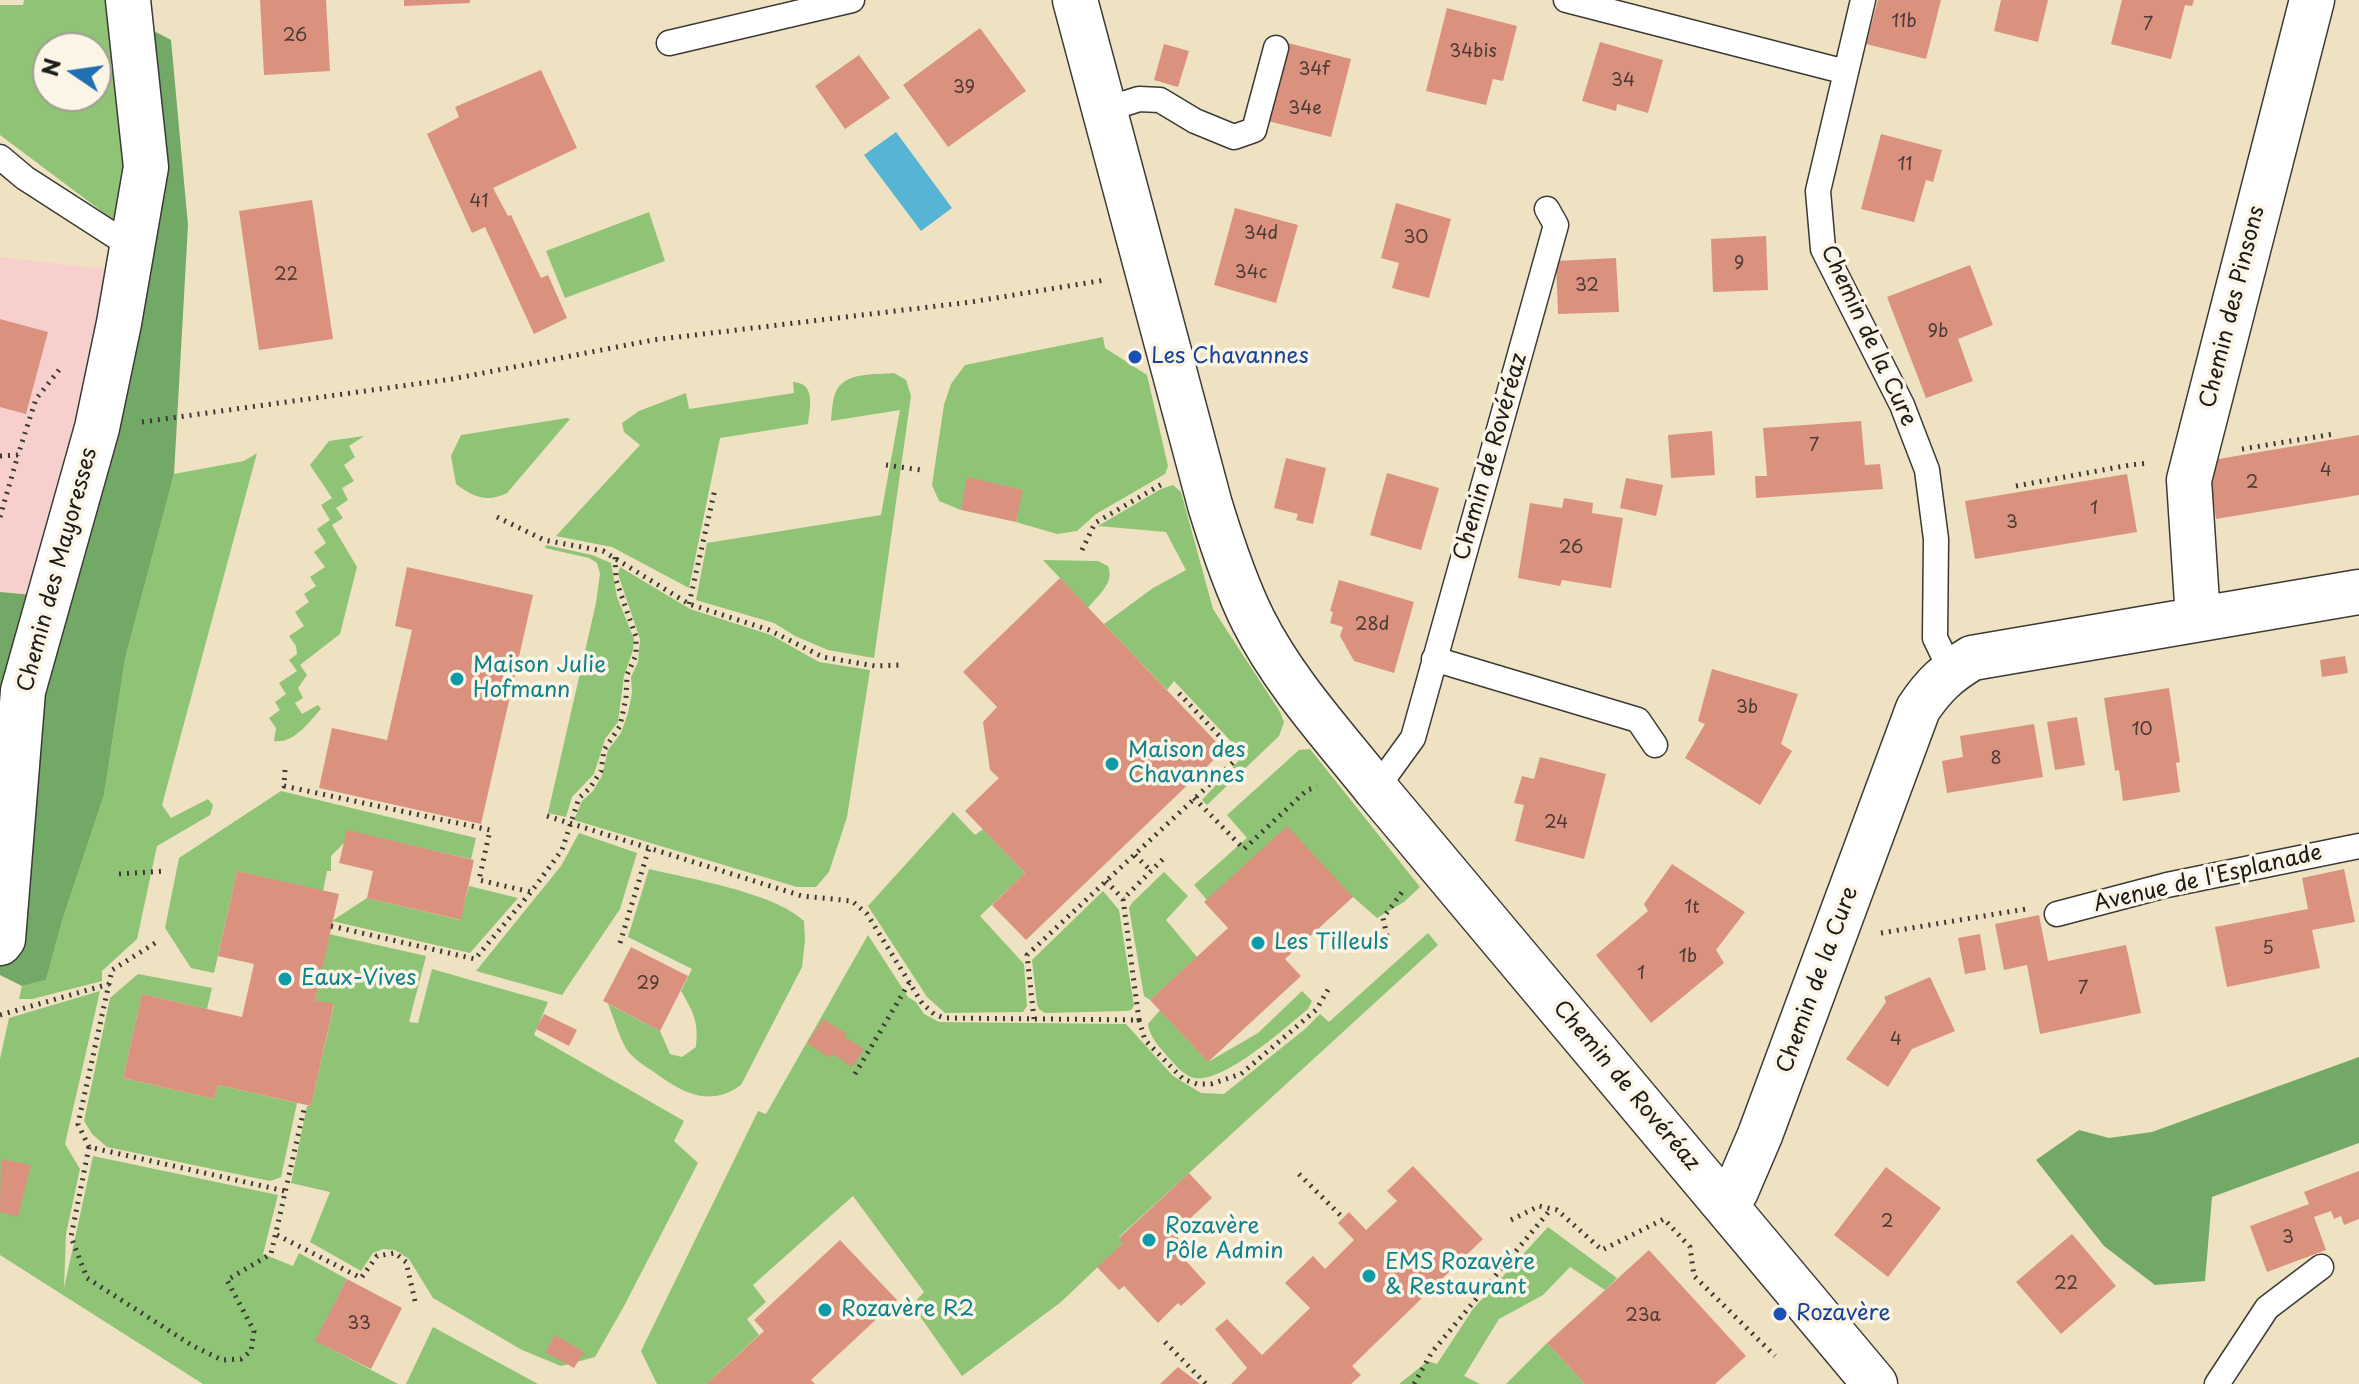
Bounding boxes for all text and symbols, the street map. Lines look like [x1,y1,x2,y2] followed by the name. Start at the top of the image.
[1891,11,1917,33] house number: 11b
[2143,14,2153,36] house number: 7
[283,25,307,47] house number: 26
[32,32,112,112] north arrow
[1449,41,1497,63] house number: 34bis
[32,55,68,79] text: N
[1298,59,1330,81] house number: 34f
[1611,70,1635,92] house number: 34
[953,77,975,99] house number: 39
[1288,98,1322,120] house number: 34e
[1897,154,1913,176] house number: 11
[470,191,488,213] house number: 41
[2195,203,2271,411] street label: Chemin des Pinsons
[1244,223,1278,245] house number: 34d
[1403,227,1429,249] house number: 30
[1815,241,1921,431] street label: Chemin de la Cure
[1734,253,1744,275] house number: 9
[1235,262,1267,284] house number: 34c
[274,264,298,286] house number: 22
[1575,275,1599,297] house number: 32
[1928,321,1948,343] house number: 9b
[1151,344,1309,370] place label: Les Chavannes
[1126,348,1144,366] marker: Les Chavannes
[1449,351,1533,563] street label: Chemin de Rovéréaz
[1809,435,1819,457] house number: 7
[13,445,103,695] street label: Chemin des Mayoresses
[2320,460,2332,482] house number: 4
[2246,472,2258,494] house number: 2
[2090,498,2098,520] house number: 1
[2006,512,2018,534] house number: 3
[1559,537,1583,559] house number: 26
[1355,614,1389,636] house number: 28d
[473,653,606,704] place label: Maison Julie Hofmann
[448,670,466,688] marker: Maison Julie Hofmann
[1736,697,1758,719] house number: 3b
[2131,719,2153,741] house number: 10
[1128,738,1246,790] place label: Maison des Chavannes
[1990,748,2002,770] house number: 8
[1103,755,1121,773] marker: Maison des Chavannes
[1544,812,1568,834] house number: 24
[2091,840,2325,918] street label: Avenue de l'Esplanade
[1772,883,1864,1077] street label: Chemin de la Cure
[1684,897,1700,919] house number: 1t
[1274,930,1389,956] place label: Les Tilleuls
[1249,934,1267,952] marker: Les Tilleuls
[2262,938,2274,960] house number: 5
[1679,946,1697,968] house number: 1b
[1637,963,1645,985] house number: 1
[301,966,416,992] place label: Eaux-Vives
[276,970,294,988] marker: Eaux-Vives
[637,973,659,995] house number: 29
[2078,978,2088,1000] house number: 7
[1547,996,1705,1176] street label: Chemin de Rovéréaz
[1890,1029,1902,1051] house number: 4
[1881,1211,1893,1233] house number: 2
[1165,1214,1283,1266] place label: Rozavère Pôle Admin
[2282,1227,2294,1249] house number: 3
[1140,1231,1158,1249] marker: Rozavère Pôle Admin
[1385,1250,1535,1302] place label: EMS Rozavère & Restaurant
[1360,1267,1378,1285] marker: EMS Rozavère & Restaurant
[2054,1273,2078,1295] house number: 22
[841,1297,974,1323] place label: Rozavère R2
[816,1301,834,1319] marker: Rozavère R2
[1796,1301,1891,1327] place label: Rozavère
[1625,1305,1661,1327] house number: 23a
[1771,1305,1789,1323] marker: Rozavère
[347,1313,371,1335] house number: 33

